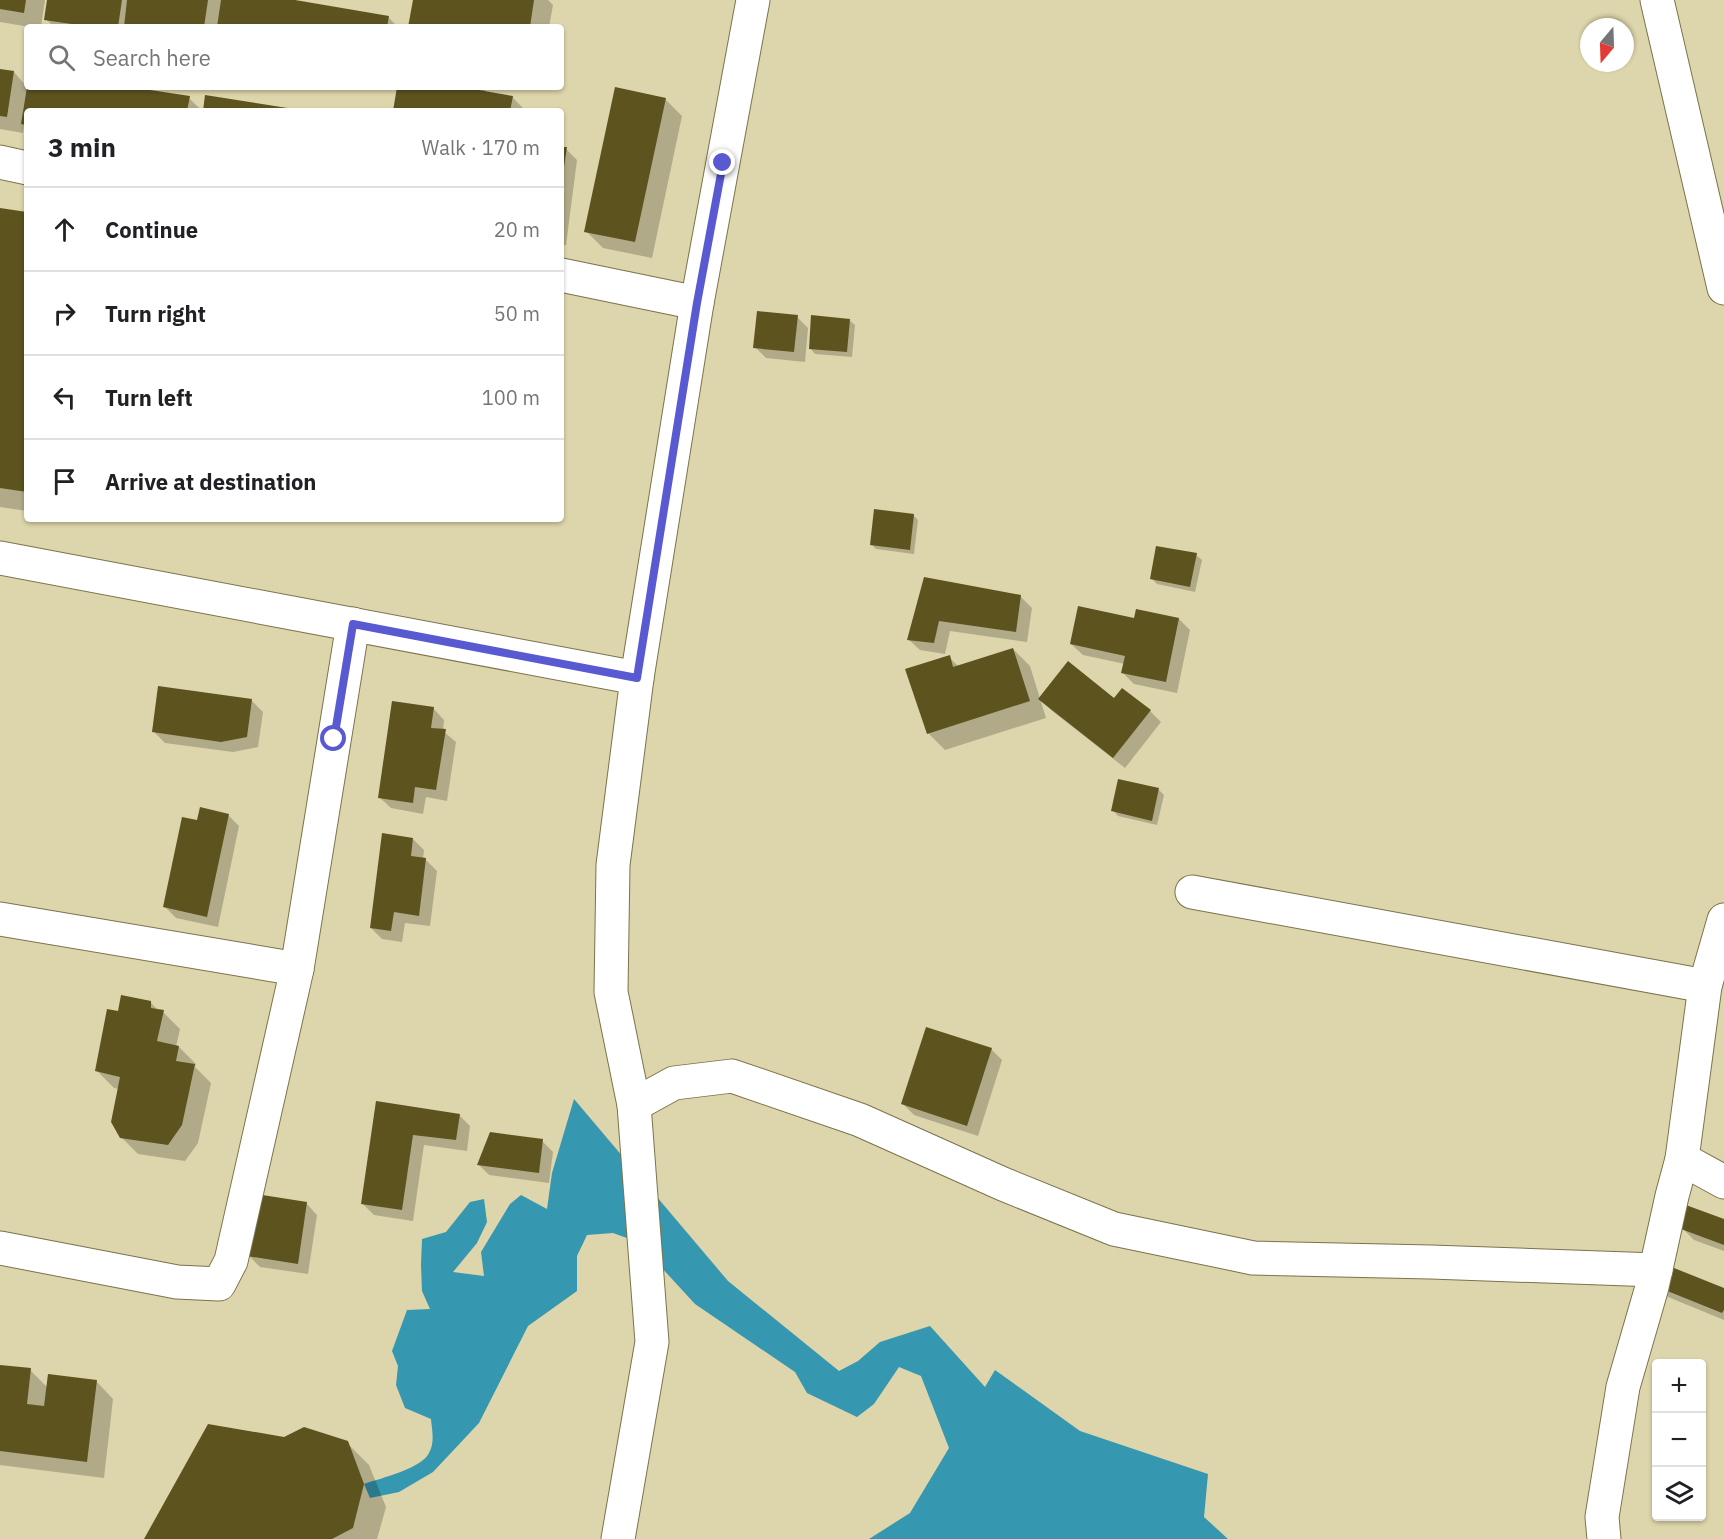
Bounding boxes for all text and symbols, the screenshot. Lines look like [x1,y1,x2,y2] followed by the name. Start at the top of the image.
[1580,18,1634,72] north arrow
[24,24,564,90] search box
[45,41,78,74] icon: search
[93,43,211,72] text: Search here
[48,130,116,164] text: 3 min
[422,134,540,161] text: Walk · 170 m
[709,149,735,175] route end
[48,213,81,246] icon: ahead
[105,215,198,244] text: Continue
[494,216,540,243] text: 20 m
[48,297,81,330] icon: right
[105,299,206,328] text: Turn right
[494,300,540,327] text: 50 m
[48,381,81,414] icon: left
[105,383,193,412] text: Turn left
[482,384,540,411] text: 100 m
[48,465,81,498] icon: arrive
[105,467,316,496] text: Arrive at destination
[320,725,346,751] route start
[1652,1359,1706,1521] map controls
[1652,1359,1706,1413] button: +
[1652,1413,1706,1467] button: −
[1652,1467,1706,1521] button: layers

